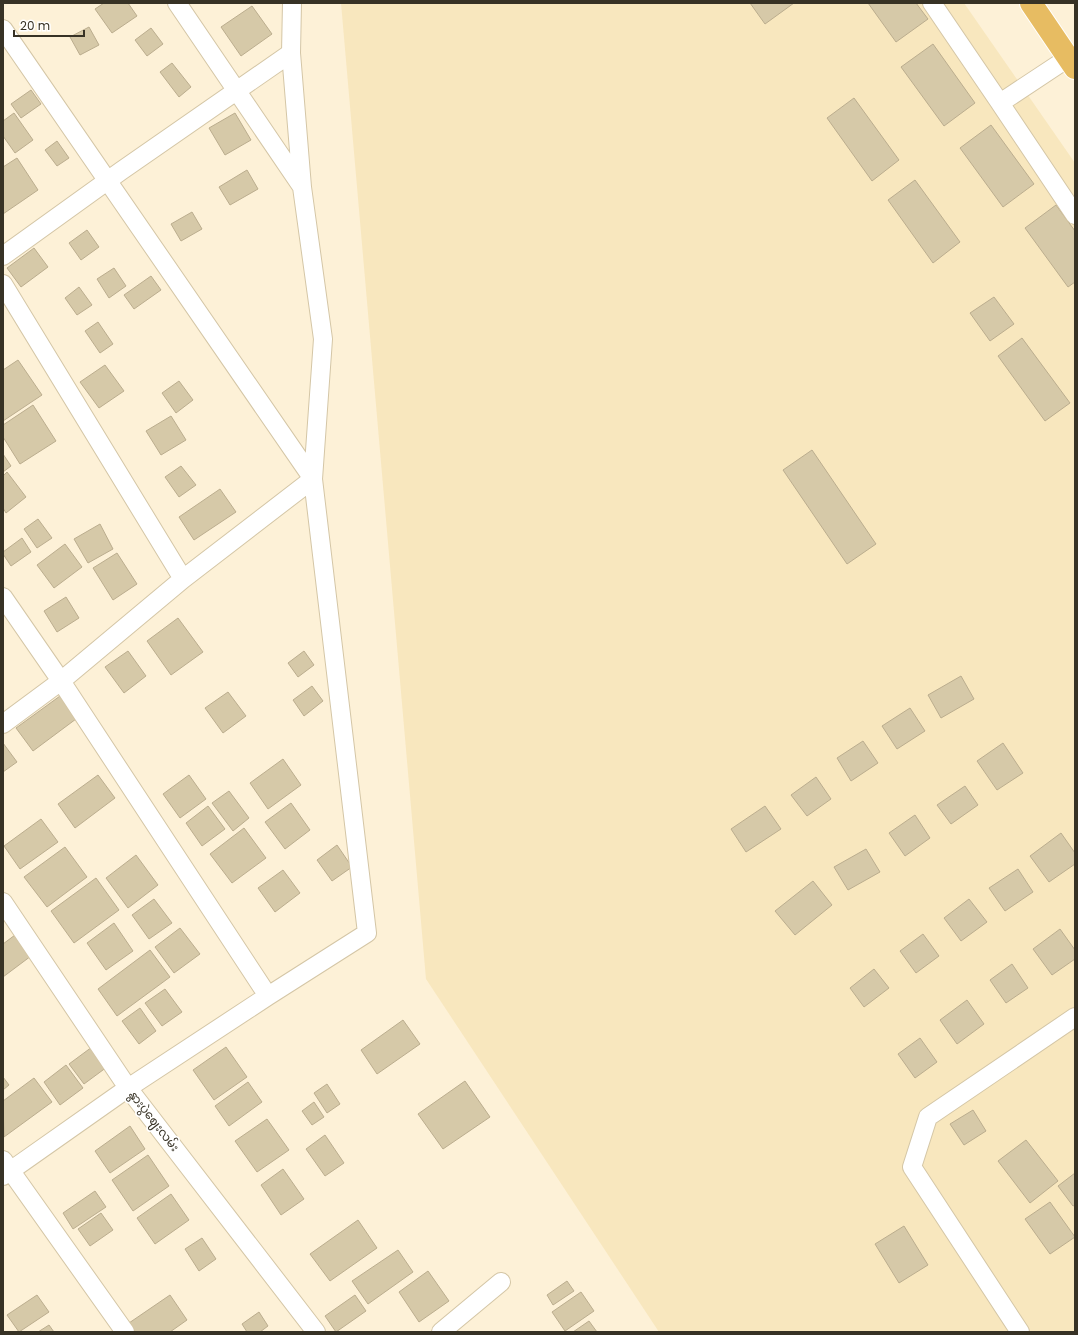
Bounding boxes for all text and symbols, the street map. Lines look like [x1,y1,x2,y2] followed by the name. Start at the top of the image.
[14,12,84,38] scale bar
[20,17,50,34] text: 20 m
[124,1087,184,1156] street label: နွားပွဲဈေးလမ်း

